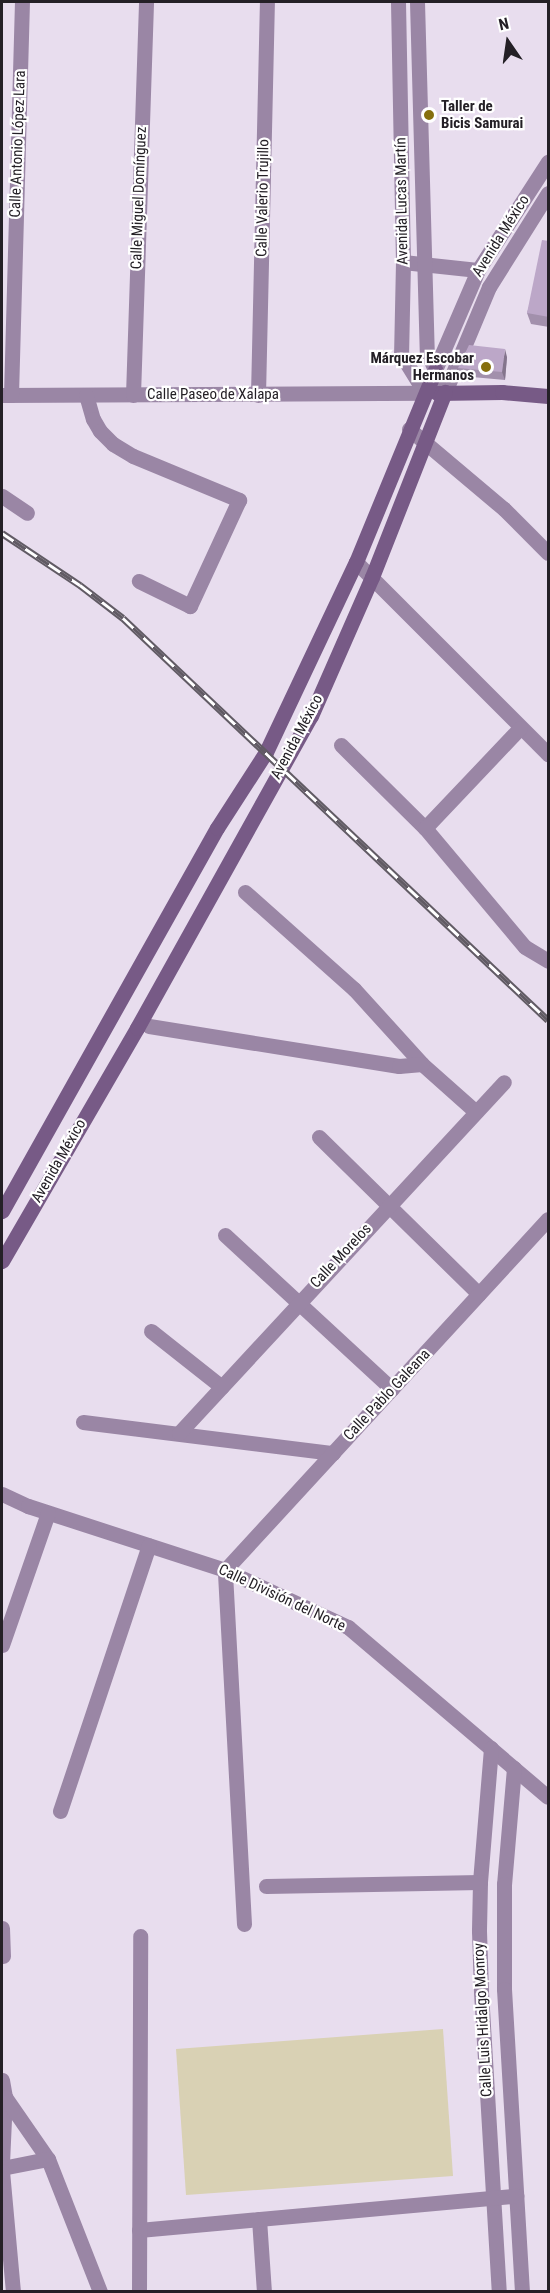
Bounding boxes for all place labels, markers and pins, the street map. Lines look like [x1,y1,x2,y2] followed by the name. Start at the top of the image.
[441,97,523,132] place label: Taller de Bicis Samurai
[422,108,436,122] marker: Taller de Bicis Samurai
[370,349,474,384] place label: Márquez Escobar Hermanos
[479,360,493,374] marker: Márquez Escobar Hermanos

